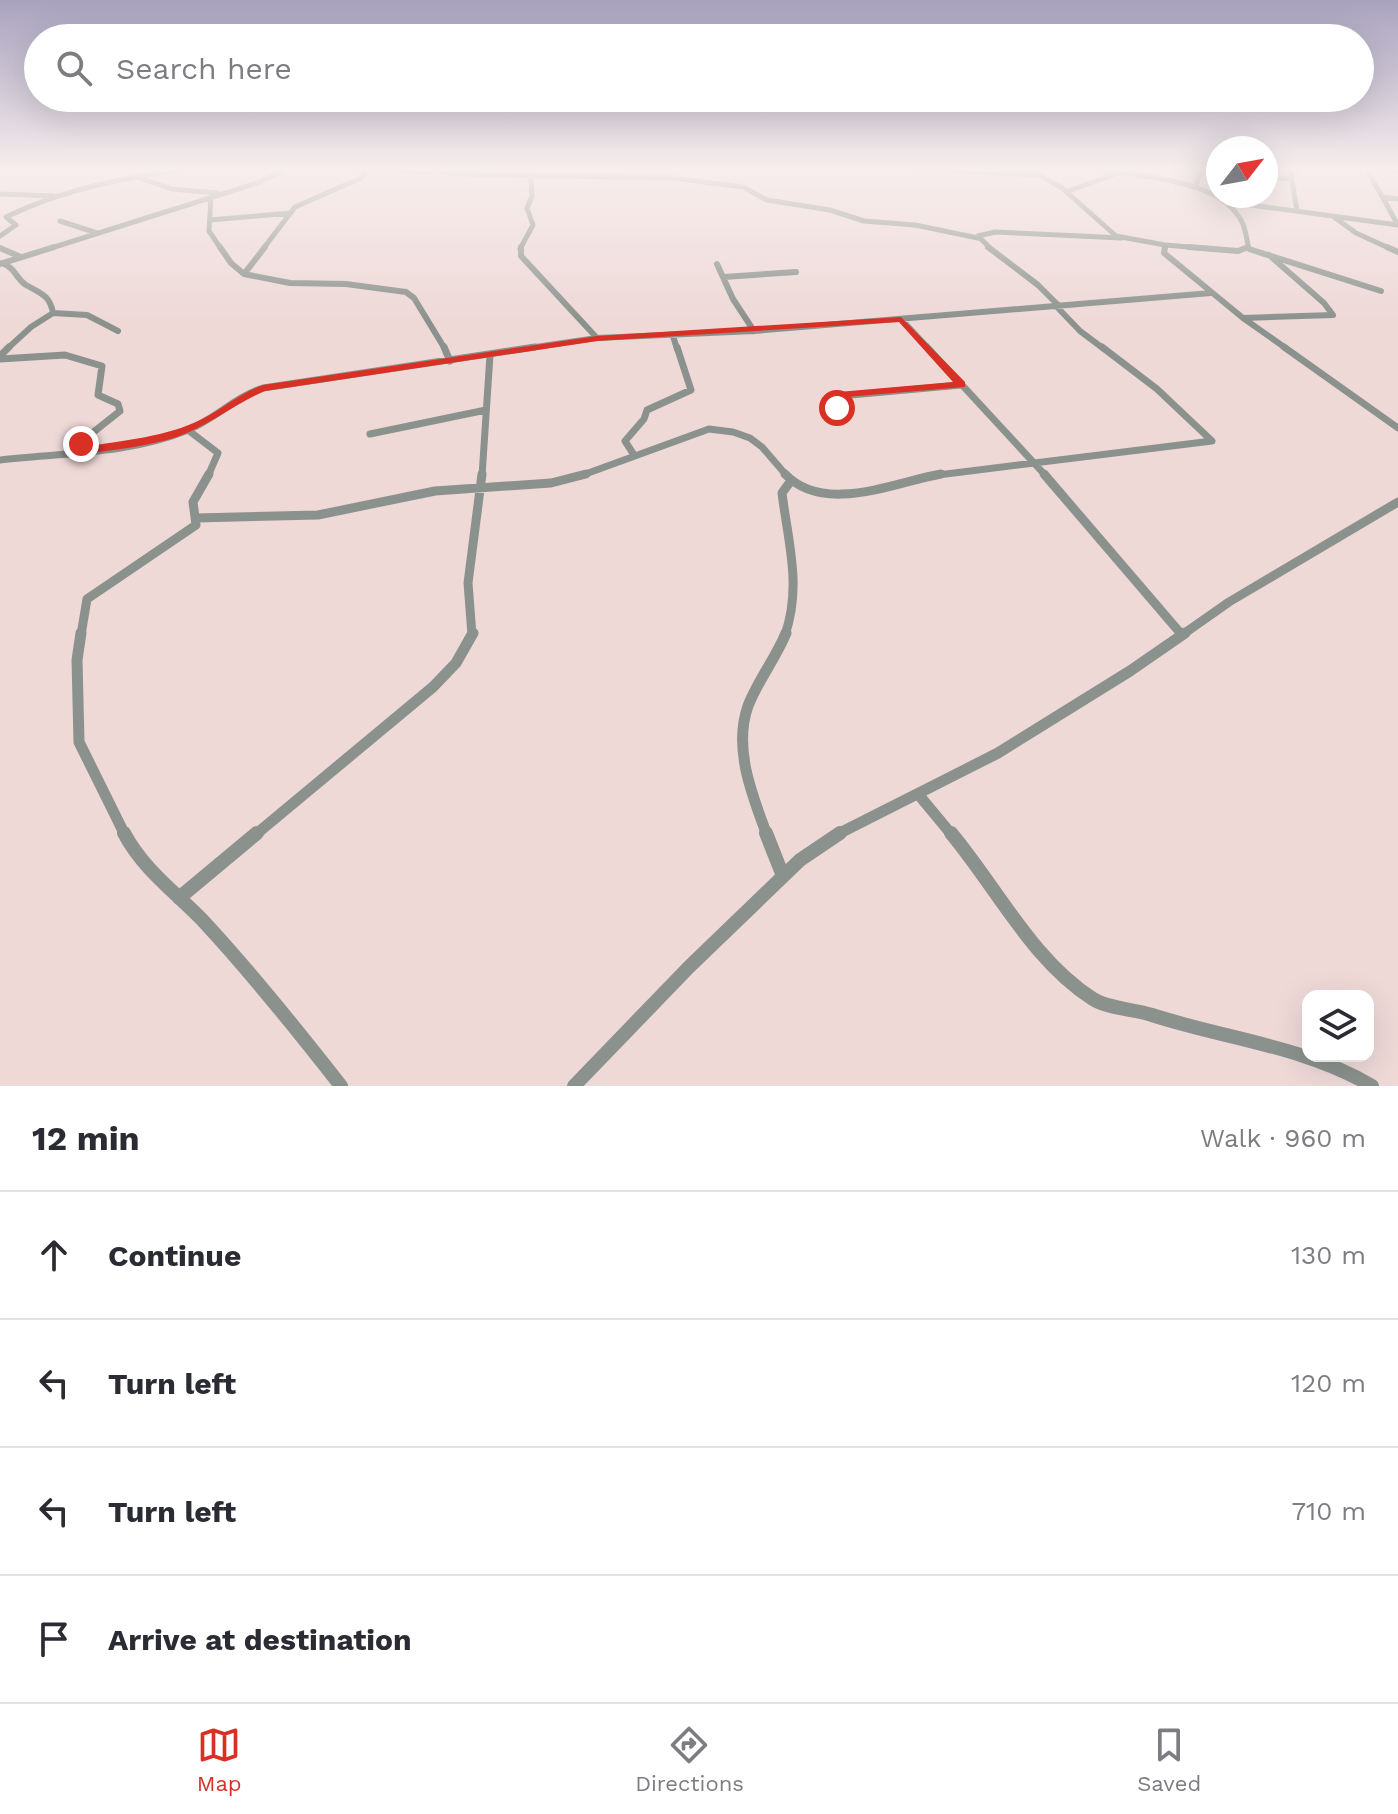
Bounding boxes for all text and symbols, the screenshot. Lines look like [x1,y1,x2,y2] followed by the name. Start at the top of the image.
[24,24,1374,112] search box
[52,46,96,90] icon: search
[116,51,292,86] text: Search here
[1206,136,1278,208] north arrow
[819,390,855,426] route start
[63,426,99,462] route end
[1302,990,1374,1062] map controls
[1302,990,1374,1062] button: layers
[32,1118,140,1158] text: 12 min
[1200,1123,1366,1153] text: Walk · 960 m
[32,1233,76,1277] icon: ahead
[108,1238,241,1273] text: Continue
[1291,1240,1366,1270] text: 130 m
[32,1361,76,1405] icon: left
[108,1366,236,1401] text: Turn left
[1291,1368,1366,1398] text: 120 m
[32,1489,76,1533] icon: left
[108,1494,236,1529] text: Turn left
[1291,1496,1366,1526] text: 710 m
[32,1617,76,1661] icon: arrive
[108,1622,412,1657] text: Arrive at destination
[197,1723,242,1796] tab: Map
[635,1723,744,1796] tab: Directions
[1137,1723,1201,1796] tab: Saved

